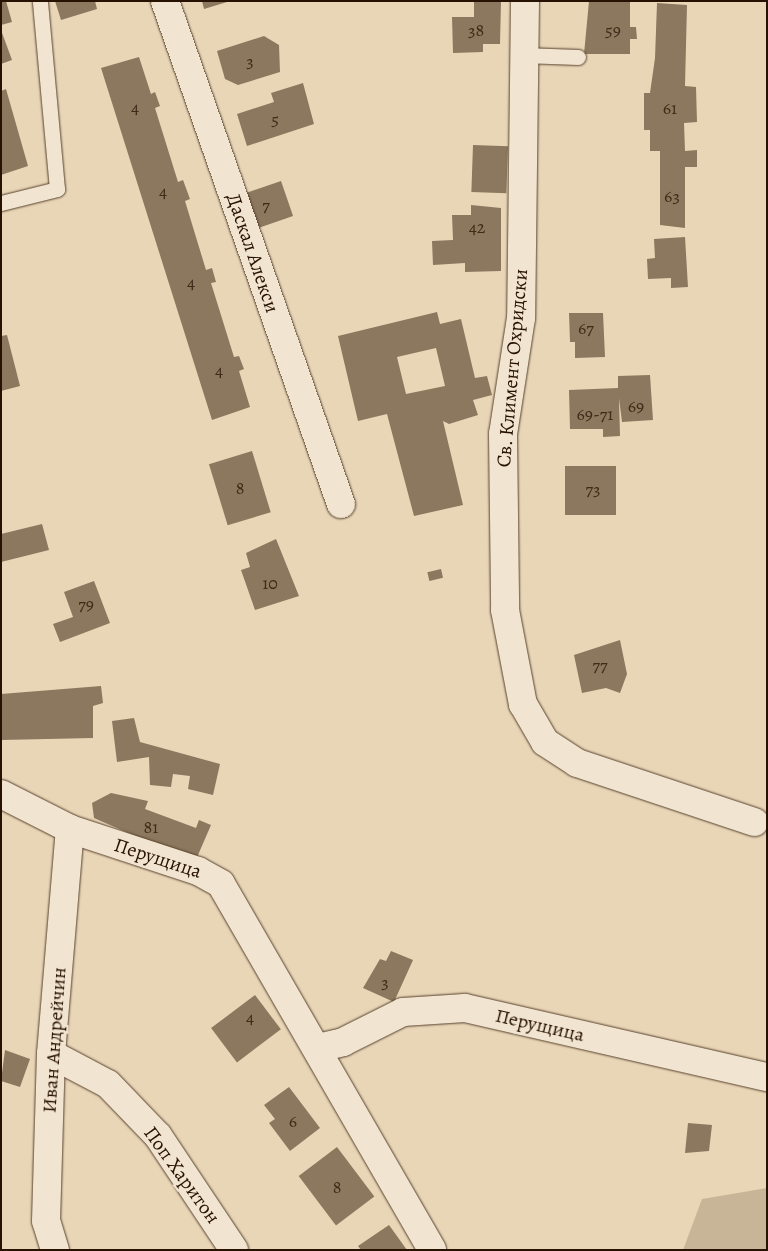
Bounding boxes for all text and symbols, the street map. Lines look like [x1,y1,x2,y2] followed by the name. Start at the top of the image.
[468,19,484,41] house number: 38
[605,19,621,41] house number: 59
[246,50,254,72] house number: 3
[131,96,139,118] house number: 4
[663,97,677,119] house number: 61
[271,108,279,130] house number: 5
[159,180,167,202] house number: 4
[664,185,680,207] house number: 63
[221,190,285,316] street label: Даскал Алекси
[262,194,270,216] house number: 7
[469,216,485,238] house number: 42
[491,268,533,468] street label: Св. Климент Охридски
[187,271,195,293] house number: 4
[578,317,594,339] house number: 67
[215,359,223,381] house number: 4
[628,395,644,417] house number: 69
[576,403,614,425] house number: 69-71
[236,477,244,499] house number: 8
[585,478,601,500] house number: 73
[262,572,278,594] house number: 10
[78,593,94,615] house number: 79
[592,654,608,676] house number: 77
[144,816,158,838] house number: 81
[111,833,205,883] street label: Перущица
[37,966,71,1114] street label: Иван Андрейчин
[381,971,389,993] house number: 3
[493,1003,587,1047] street label: Перущица
[246,1006,254,1028] house number: 4
[289,1110,297,1132] house number: 6
[139,1122,225,1228] street label: Поп Харитон
[333,1176,341,1198] house number: 8

